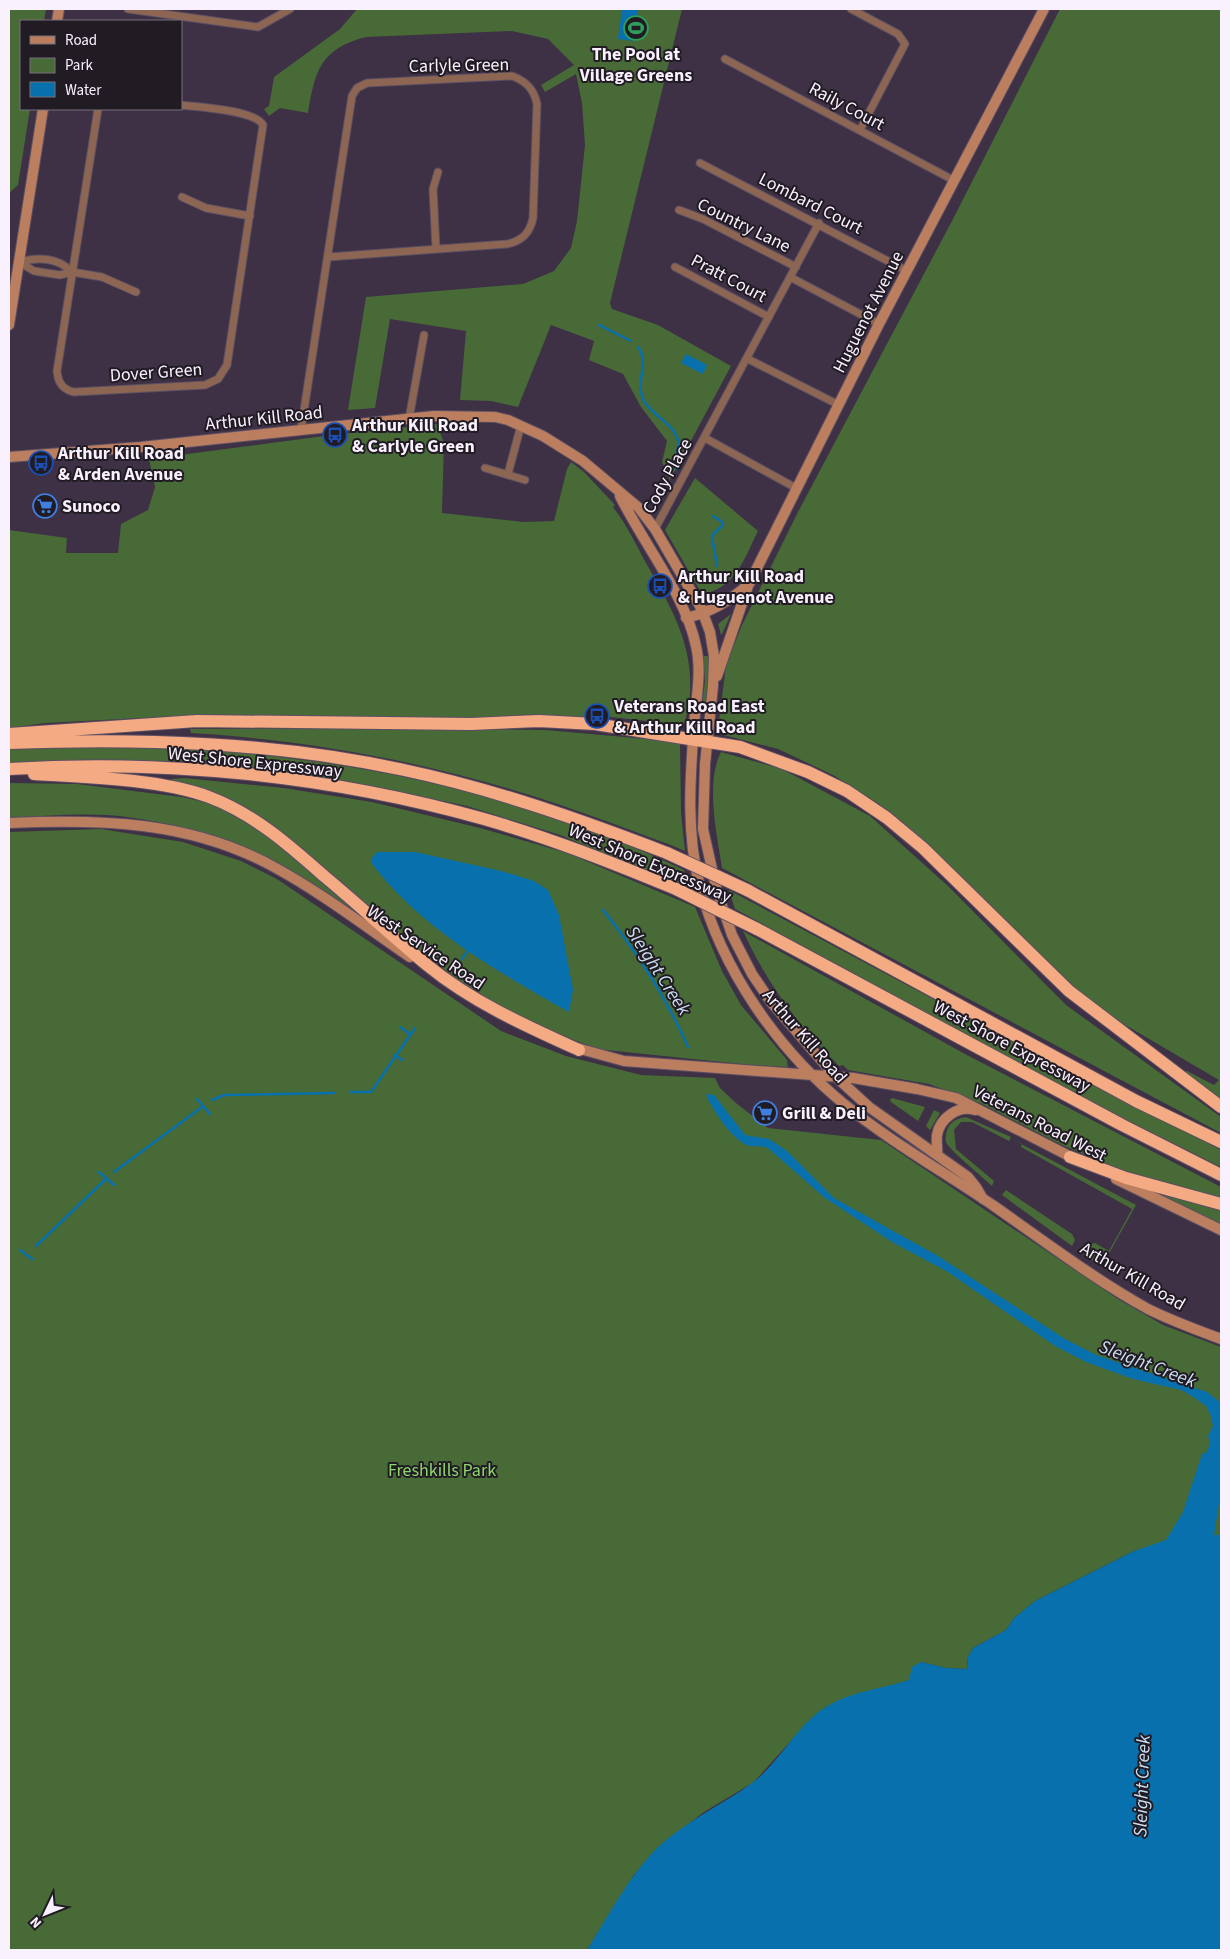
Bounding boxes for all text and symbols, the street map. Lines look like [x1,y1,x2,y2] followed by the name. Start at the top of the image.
[623,15,649,41] sports icon: The Pool at Village Greens
[20,20,182,110] legend
[65,30,97,51] text: Road
[579,42,692,88] place label: The Pool at Village Greens
[409,52,510,79] street label: Carlyle Green
[65,55,94,76] text: Park
[805,76,889,137] street label: Raily Court
[65,80,102,101] text: Water
[754,166,867,240] street label: Lombard Court
[693,192,795,259] street label: Country Lane
[827,247,910,378] street label: Huguenot Avenue
[687,248,771,309] street label: Pratt Court
[109,357,203,388] street label: Dover Green
[204,400,324,437] street label: Arthur Kill Road
[351,413,478,459] place label: Arthur Kill Road & Carlyle Green
[322,422,348,448] bus stop icon: Arthur Kill Road & Carlyle Green
[636,434,698,518] street label: Cody Place
[57,441,184,487] place label: Arthur Kill Road & Arden Avenue
[28,450,54,476] bus stop icon: Arthur Kill Road & Arden Avenue
[32,493,58,519] supermarket icon: Sunoco
[62,494,120,519] place label: Sunoco
[677,564,834,610] place label: Arthur Kill Road & Huguenot Avenue
[647,573,673,599] bus stop icon: Arthur Kill Road & Huguenot Avenue
[613,694,765,740] place label: Veterans Road East & Arthur Kill Road
[584,703,610,729] bus stop icon: Veterans Road East & Arthur Kill Road
[167,741,344,784] street label: West Shore Expressway
[564,818,736,909] street label: West Shore Expressway
[362,899,490,996] street label: West Service Road
[619,921,697,1022] water label: Sleight Creek
[757,984,853,1089] street label: Arthur Kill Road
[929,994,1095,1099] street label: West Shore Expressway
[969,1079,1111,1168] street label: Veterans Road West
[752,1100,778,1126] supermarket icon: Grill & Deli
[782,1101,866,1126] place label: Grill & Deli
[1075,1236,1190,1317] street label: Arthur Kill Road
[1095,1334,1201,1396] water label: Sleight Creek
[388,1458,496,1483] park label: Freshkills Park
[1127,1734,1158,1837] water label: Sleight Creek
[20,1889,70,1939] north arrow
[26,1912,47,1932] text: N

